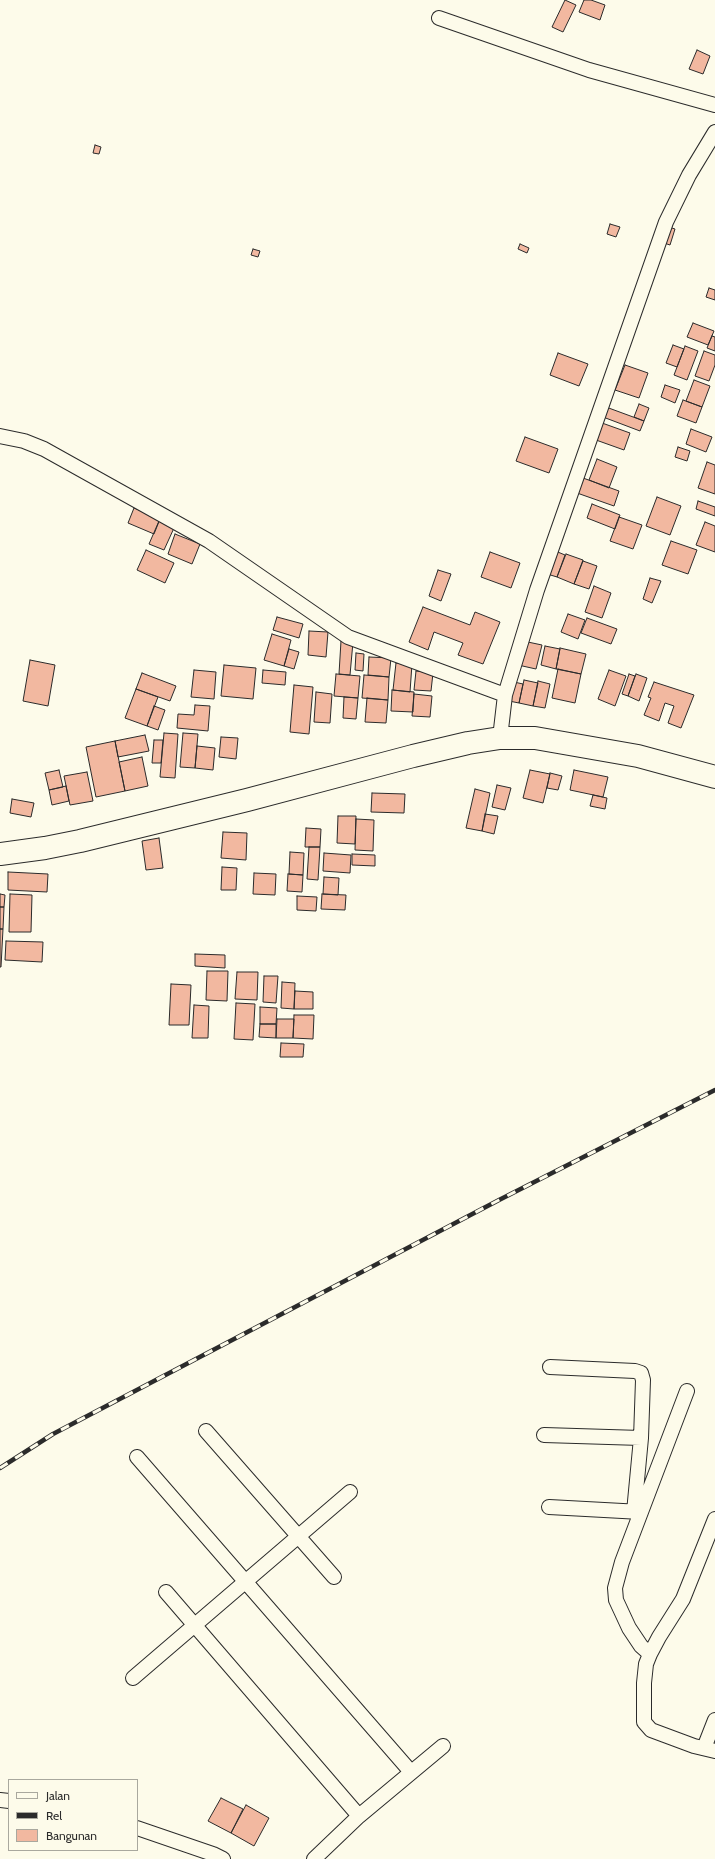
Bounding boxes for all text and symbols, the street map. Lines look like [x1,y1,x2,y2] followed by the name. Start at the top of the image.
[8,1779,138,1851] legend
[46,1788,70,1803] text: Jalan
[46,1808,62,1823] text: Rel
[46,1828,97,1843] text: Bangunan

